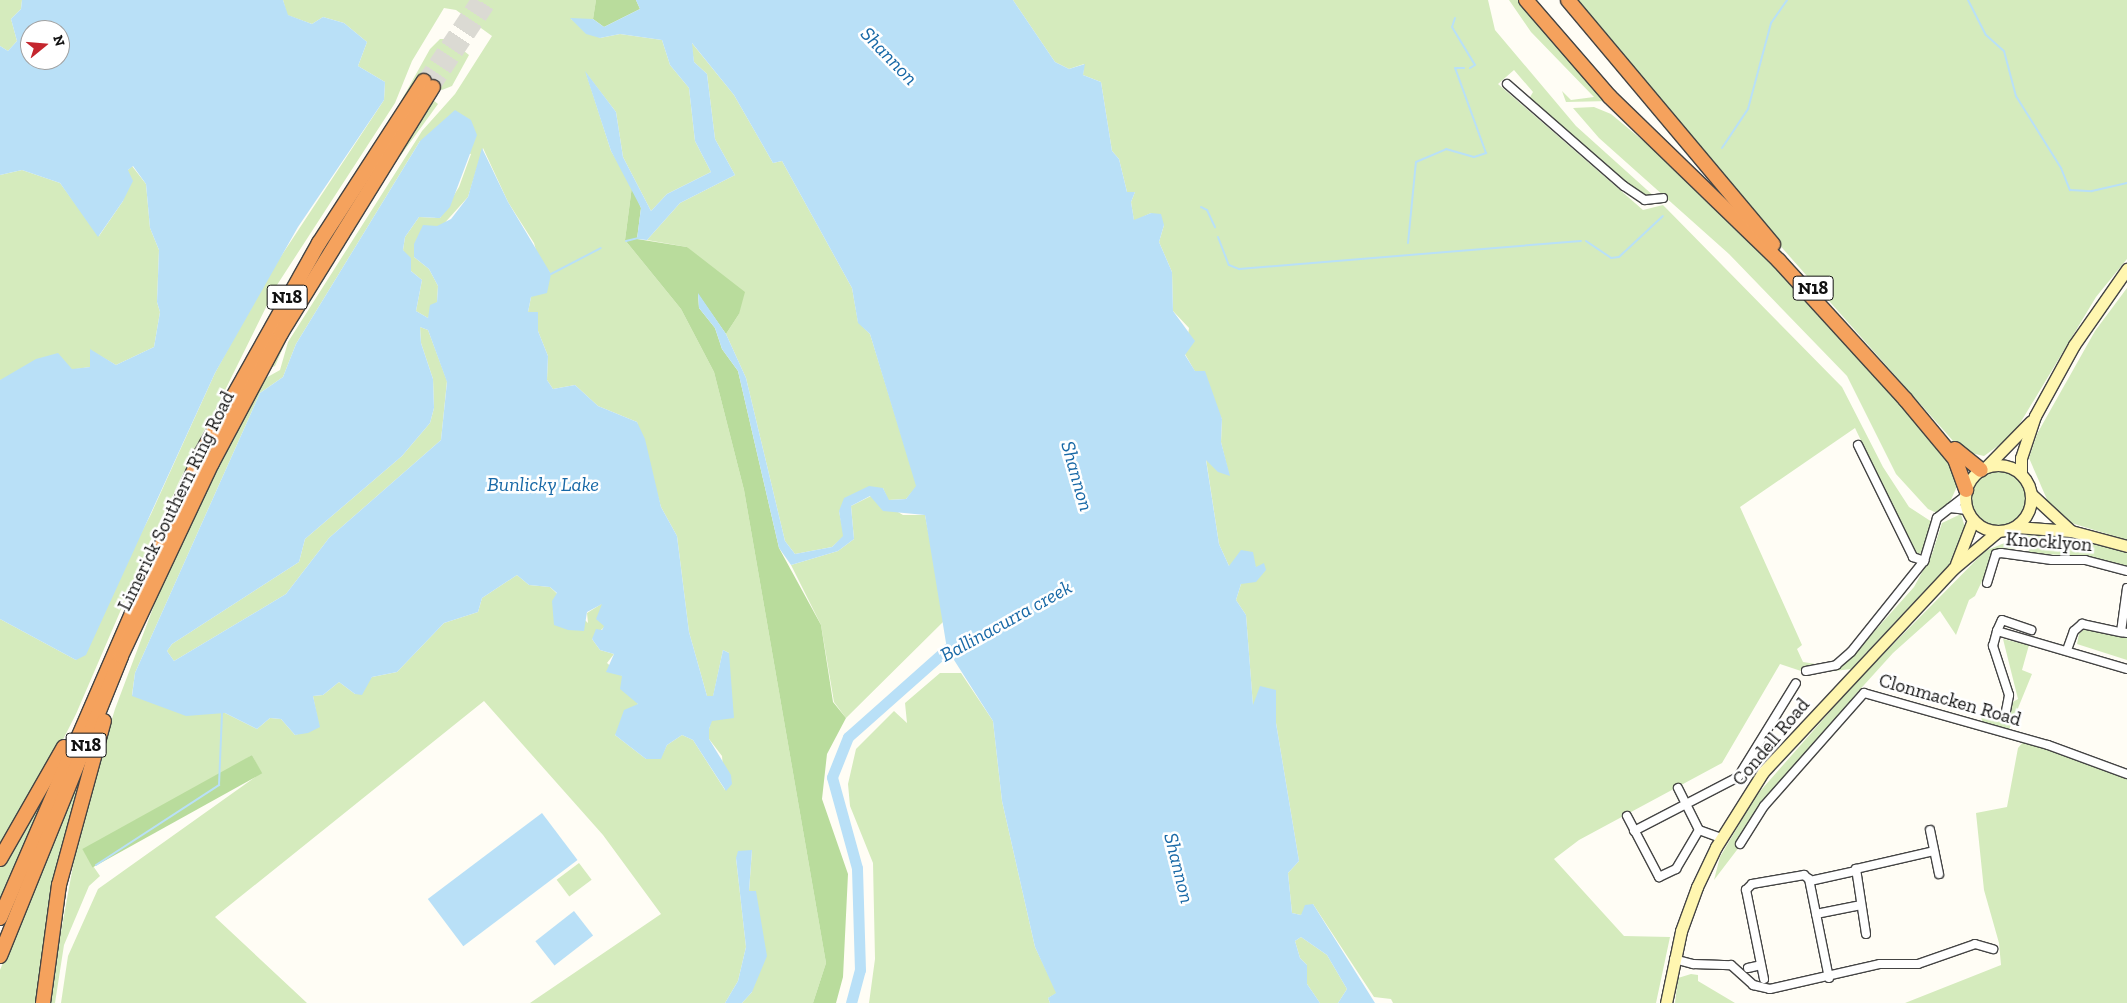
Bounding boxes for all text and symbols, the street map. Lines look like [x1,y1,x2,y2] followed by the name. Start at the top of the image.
[20,20,70,70] north arrow
[855,22,923,90] water label: Shannon
[49,33,69,48] text: N
[1792,272,1834,304] road number: N18
[266,282,308,312] road number: N18
[113,388,239,614] street label: Limerick Southern Ring Road
[1056,438,1098,514] water label: Shannon
[487,472,599,496] water label: Bunlicky Lake
[2005,528,2093,556] street label: Knocklyon
[936,575,1076,667] water label: Ballinacurra creek
[1876,669,2024,731] street label: Clonmacken Road
[1728,693,1814,791] street label: Condell Road
[65,730,107,760] road number: N18
[1159,830,1199,906] water label: Shannon

